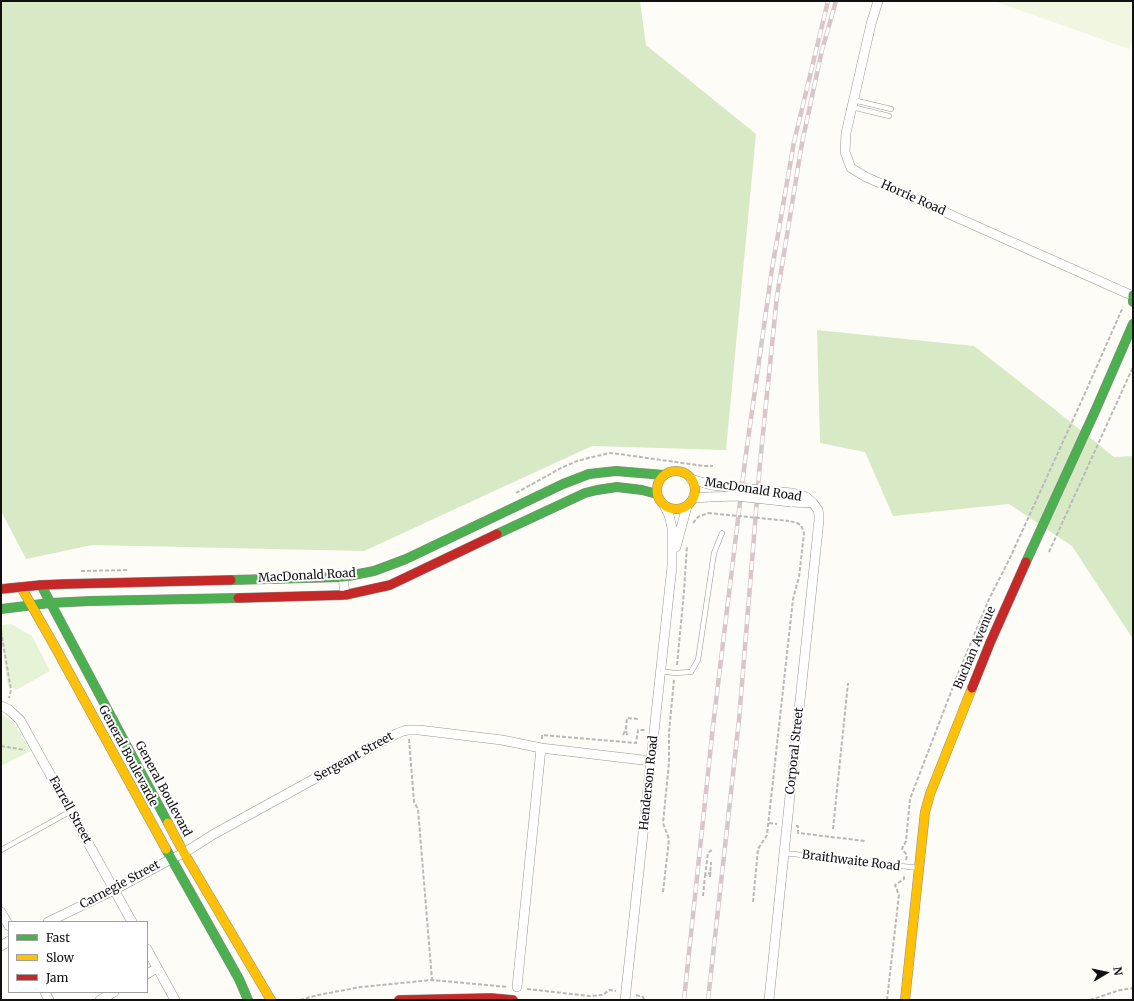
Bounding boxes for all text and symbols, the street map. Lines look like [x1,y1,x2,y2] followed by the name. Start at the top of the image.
[878,177,948,219] street label: Horrie Road
[704,475,802,505] street label: MacDonald Road
[258,566,356,586] street label: MacDonald Road
[951,604,999,692] street label: Buchan Avenue
[95,703,161,809] street label: General Boulevarde
[783,707,807,795] street label: Corporal Street
[312,729,396,785] street label: Sergeant Street
[637,735,661,831] street label: Henderson Road
[132,739,194,839] street label: General Boulevard
[46,774,94,846] street label: Farrell Street
[801,848,901,874] street label: Braithwaite Road
[77,858,163,912] street label: Carnegie Street
[8,921,148,993] legend
[46,930,70,945] text: Fast
[46,950,74,965] text: Slow
[1086,953,1126,993] north arrow
[1110,966,1125,977] text: N
[46,970,68,985] text: Jam

